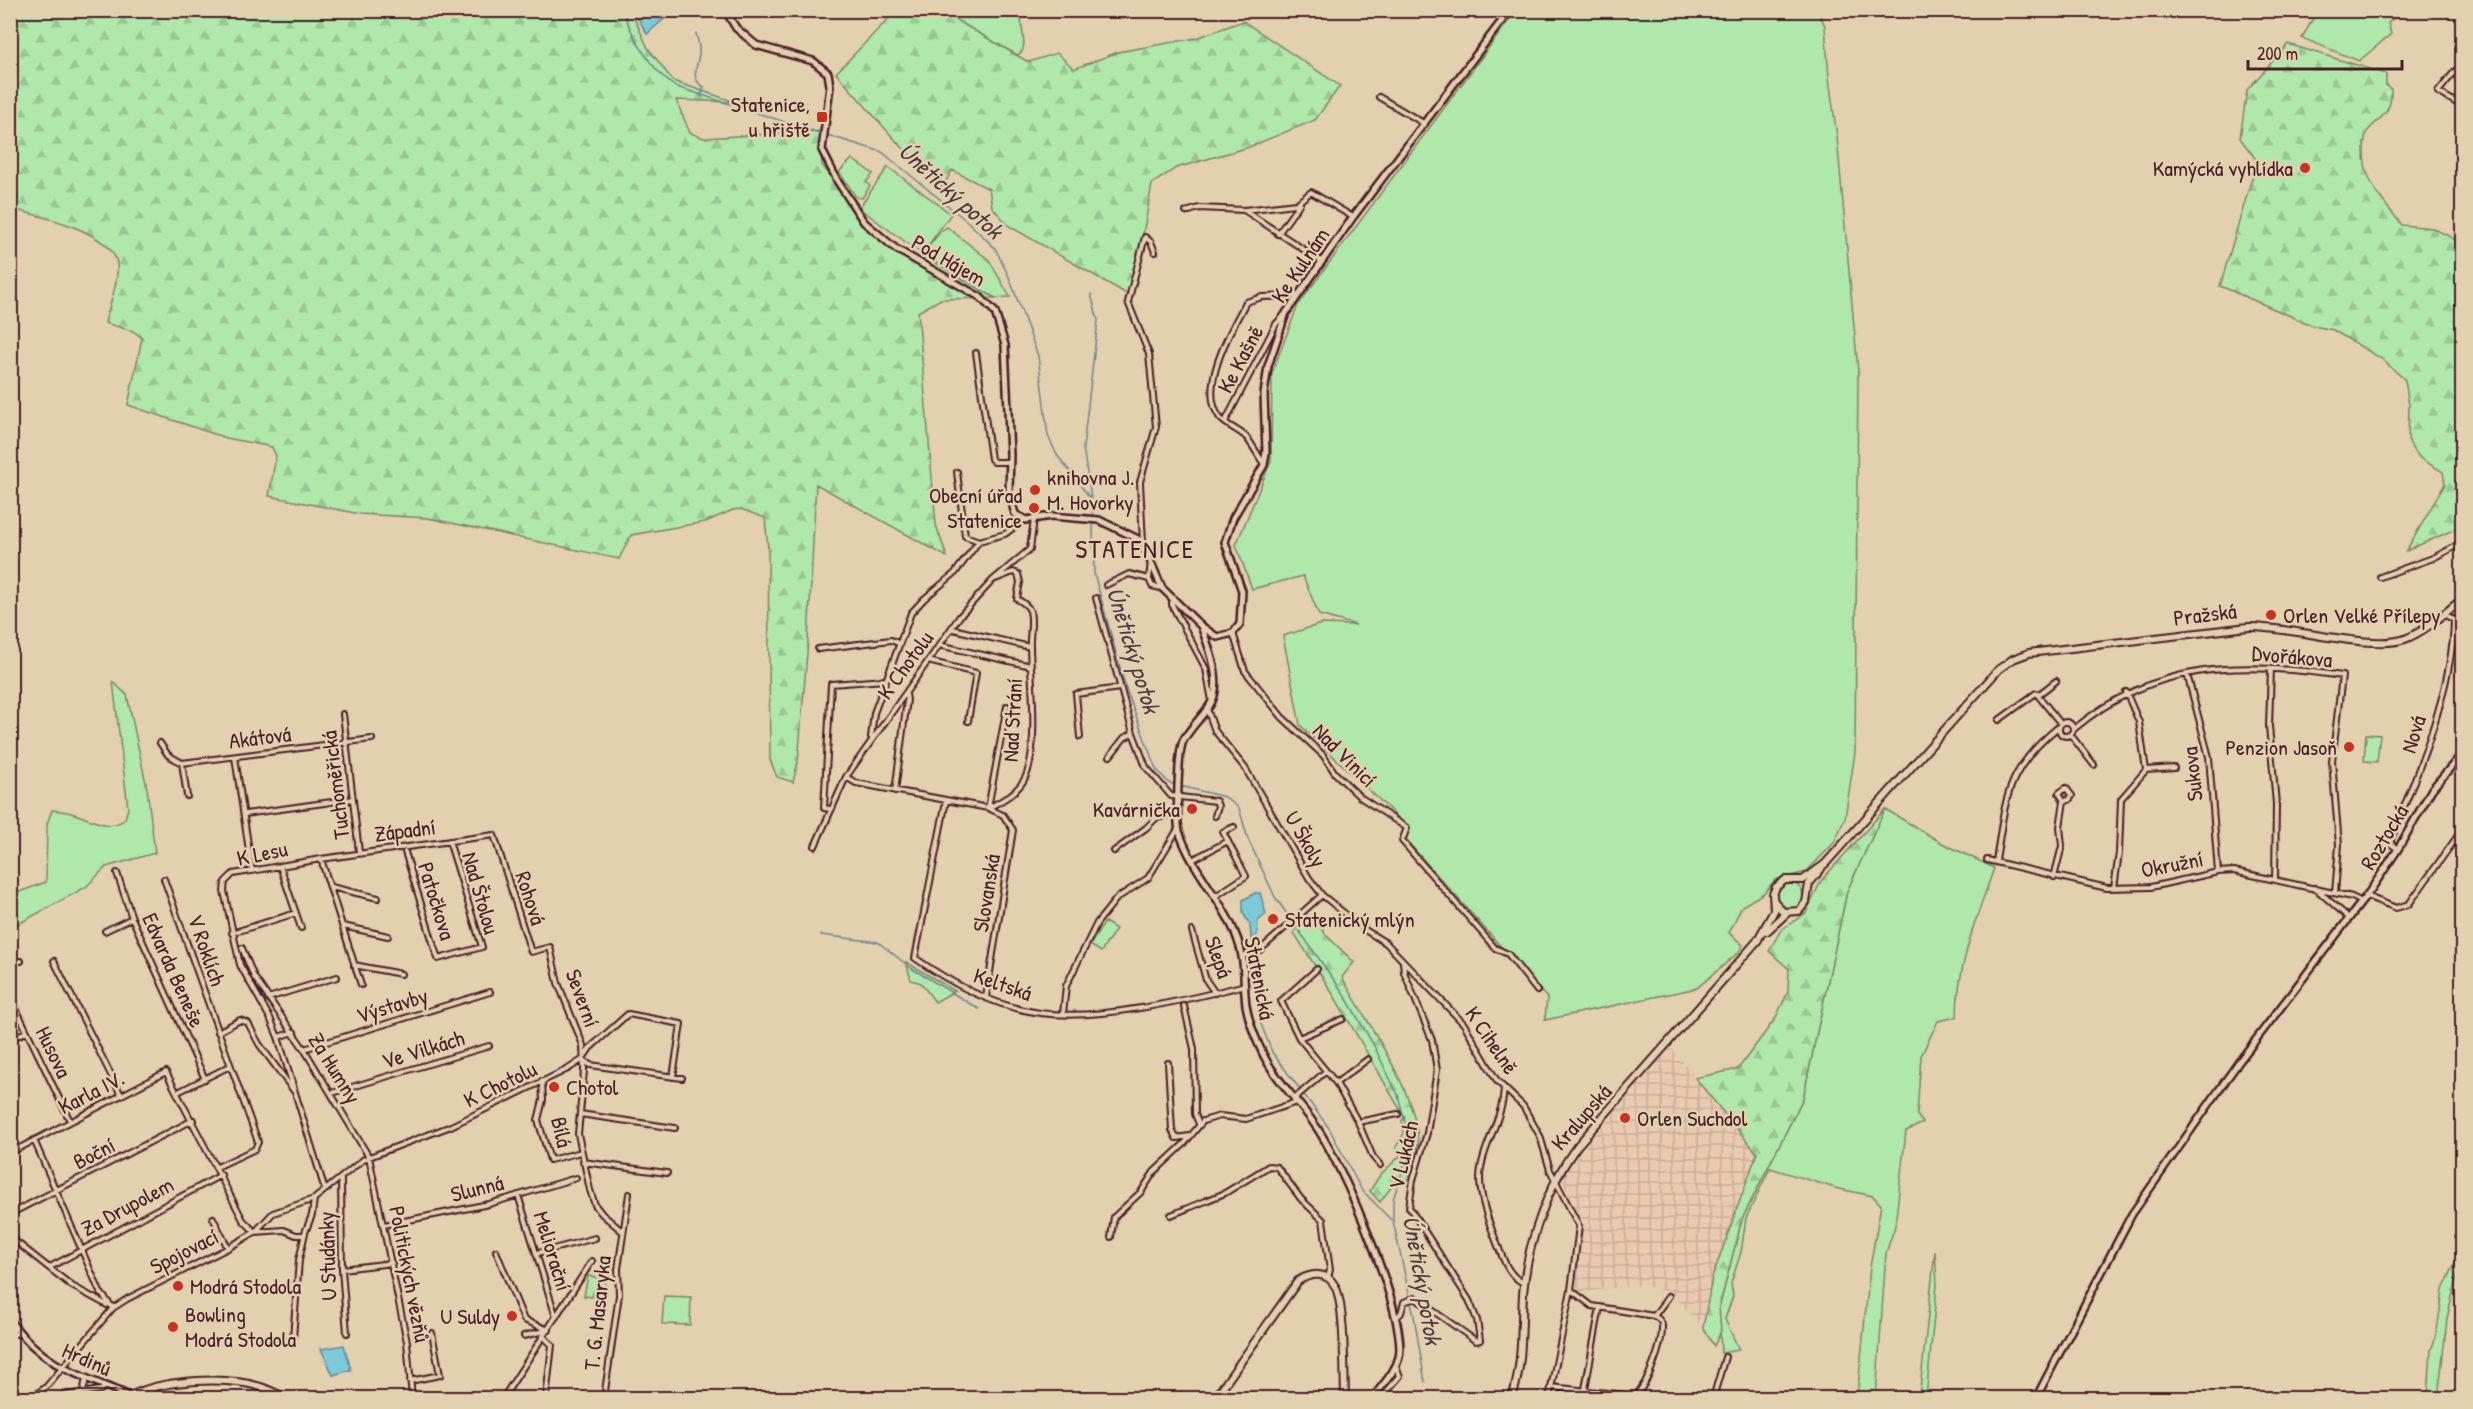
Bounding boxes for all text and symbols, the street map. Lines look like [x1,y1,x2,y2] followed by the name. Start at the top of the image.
[2248,33,2402,71] scale bar
[2257,41,2298,66] text: 200 m
[731,89,810,144] place label: Statenice, u hřiště
[815,110,829,124] marker: Statenice, u hřiště
[891,135,1012,247] water label: Únětický potok
[2153,153,2293,183] place label: Kamýcká vyhlídka
[2298,161,2312,175] marker: Kamýcká vyhlídka
[1264,221,1336,309] street label: Ke Kulnám
[906,227,992,293] street label: Pod Hájem
[1210,320,1270,398] street label: Ke Kašně
[1047,462,1134,517] place label: knihovna J. M. Hovorky
[929,480,1022,535] place label: Obecní úřad Statenice
[1028,483,1042,497] marker: knihovna J. M. Hovorky
[1027,501,1041,515] marker: Obecní úřad Statenice
[1075,531,1195,566] district label: STATENICE
[1099,583,1169,719] water label: Únětický potok
[2172,595,2239,633] street label: Pražská
[2283,600,2441,630] place label: Orlen Velké Přílepy
[2264,608,2278,622] marker: Orlen Velké Přílepy
[870,625,940,705] street label: K Chotolu
[2251,638,2334,674] street label: Dvořákova
[995,677,1029,763] street label: Nad Strání
[2393,711,2433,757] street label: Nová
[1306,716,1384,794] street label: Nad Vinicí
[227,718,293,756] street label: Akátová
[313,729,357,841] street label: Tuchoměřická
[2225,732,2337,762] place label: Penzion Jasoň
[2342,740,2356,754] marker: Penzion Jasoň
[2174,745,2210,803] street label: Sukova
[1093,794,1180,824] place label: Kavárnička
[2353,799,2415,875] street label: Roztocká
[1185,802,1199,816] marker: Kavárnička
[1278,805,1334,873] street label: U Školy
[373,811,437,849] street label: Západní
[234,833,290,873] street label: K Lesu
[2138,843,2206,885] street label: Okružní
[455,848,507,938] street label: Nad Štolou
[965,852,1007,934] street label: Slovanská
[411,859,463,944] street label: Patočkova
[508,868,554,929] street label: Rohová
[1285,904,1415,934] place label: Statenický mlýn
[135,908,213,1032] street label: Edvarda Beneše
[181,910,233,990] street label: V Roklích
[1266,912,1280,926] marker: Statenický mlýn
[1198,932,1241,983] street label: Slepá
[1237,934,1283,1022] street label: Statenická
[970,960,1037,1008] street label: Keltská
[559,965,607,1031] street label: Severní
[352,980,432,1030] street label: Výstavby
[1458,1000,1526,1080] street label: K Cihelně
[29,1021,79,1083] street label: Husova
[378,1022,468,1076] street label: Ve Vilkách
[302,1027,368,1109] street label: Za Humny
[458,1053,542,1115] street label: K Chotolu
[53,1063,129,1121] street label: Karla IV.
[566,1072,619,1102] place label: Chotol
[1544,1077,1618,1157] street label: Kralupská
[547,1080,561,1094] marker: Chotol
[1637,1103,1747,1133] place label: Orlen Suchdol
[1618,1111,1632,1125] marker: Orlen Suchdol
[544,1114,580,1151] street label: Bílá
[1381,1118,1425,1192] street label: V Lukách
[68,1130,120,1176] street label: Boční
[448,1167,507,1209] street label: Slunná
[76,1169,178,1243] street label: Za Drupolem
[382,1203,438,1345] street label: Politických vězňů
[527,1207,579,1295] street label: Meliorační
[310,1211,344,1301] street label: U Studánky
[1395,1213,1450,1349] water label: Únětický potok
[145,1221,223,1281] street label: Spojovací
[576,1254,618,1372] street label: T. G. Masaryka
[190,1271,302,1301] place label: Modrá Stodola
[171,1279,185,1293] marker: Modrá Stodola
[185,1299,297,1354] place label: Bowling Modrá Stodola
[440,1301,500,1331] place label: U Suldy
[505,1309,519,1323] marker: U Suldy
[166,1320,180,1334] marker: Bowling Modrá Stodola
[58,1335,117,1383] street label: Hrdinů

